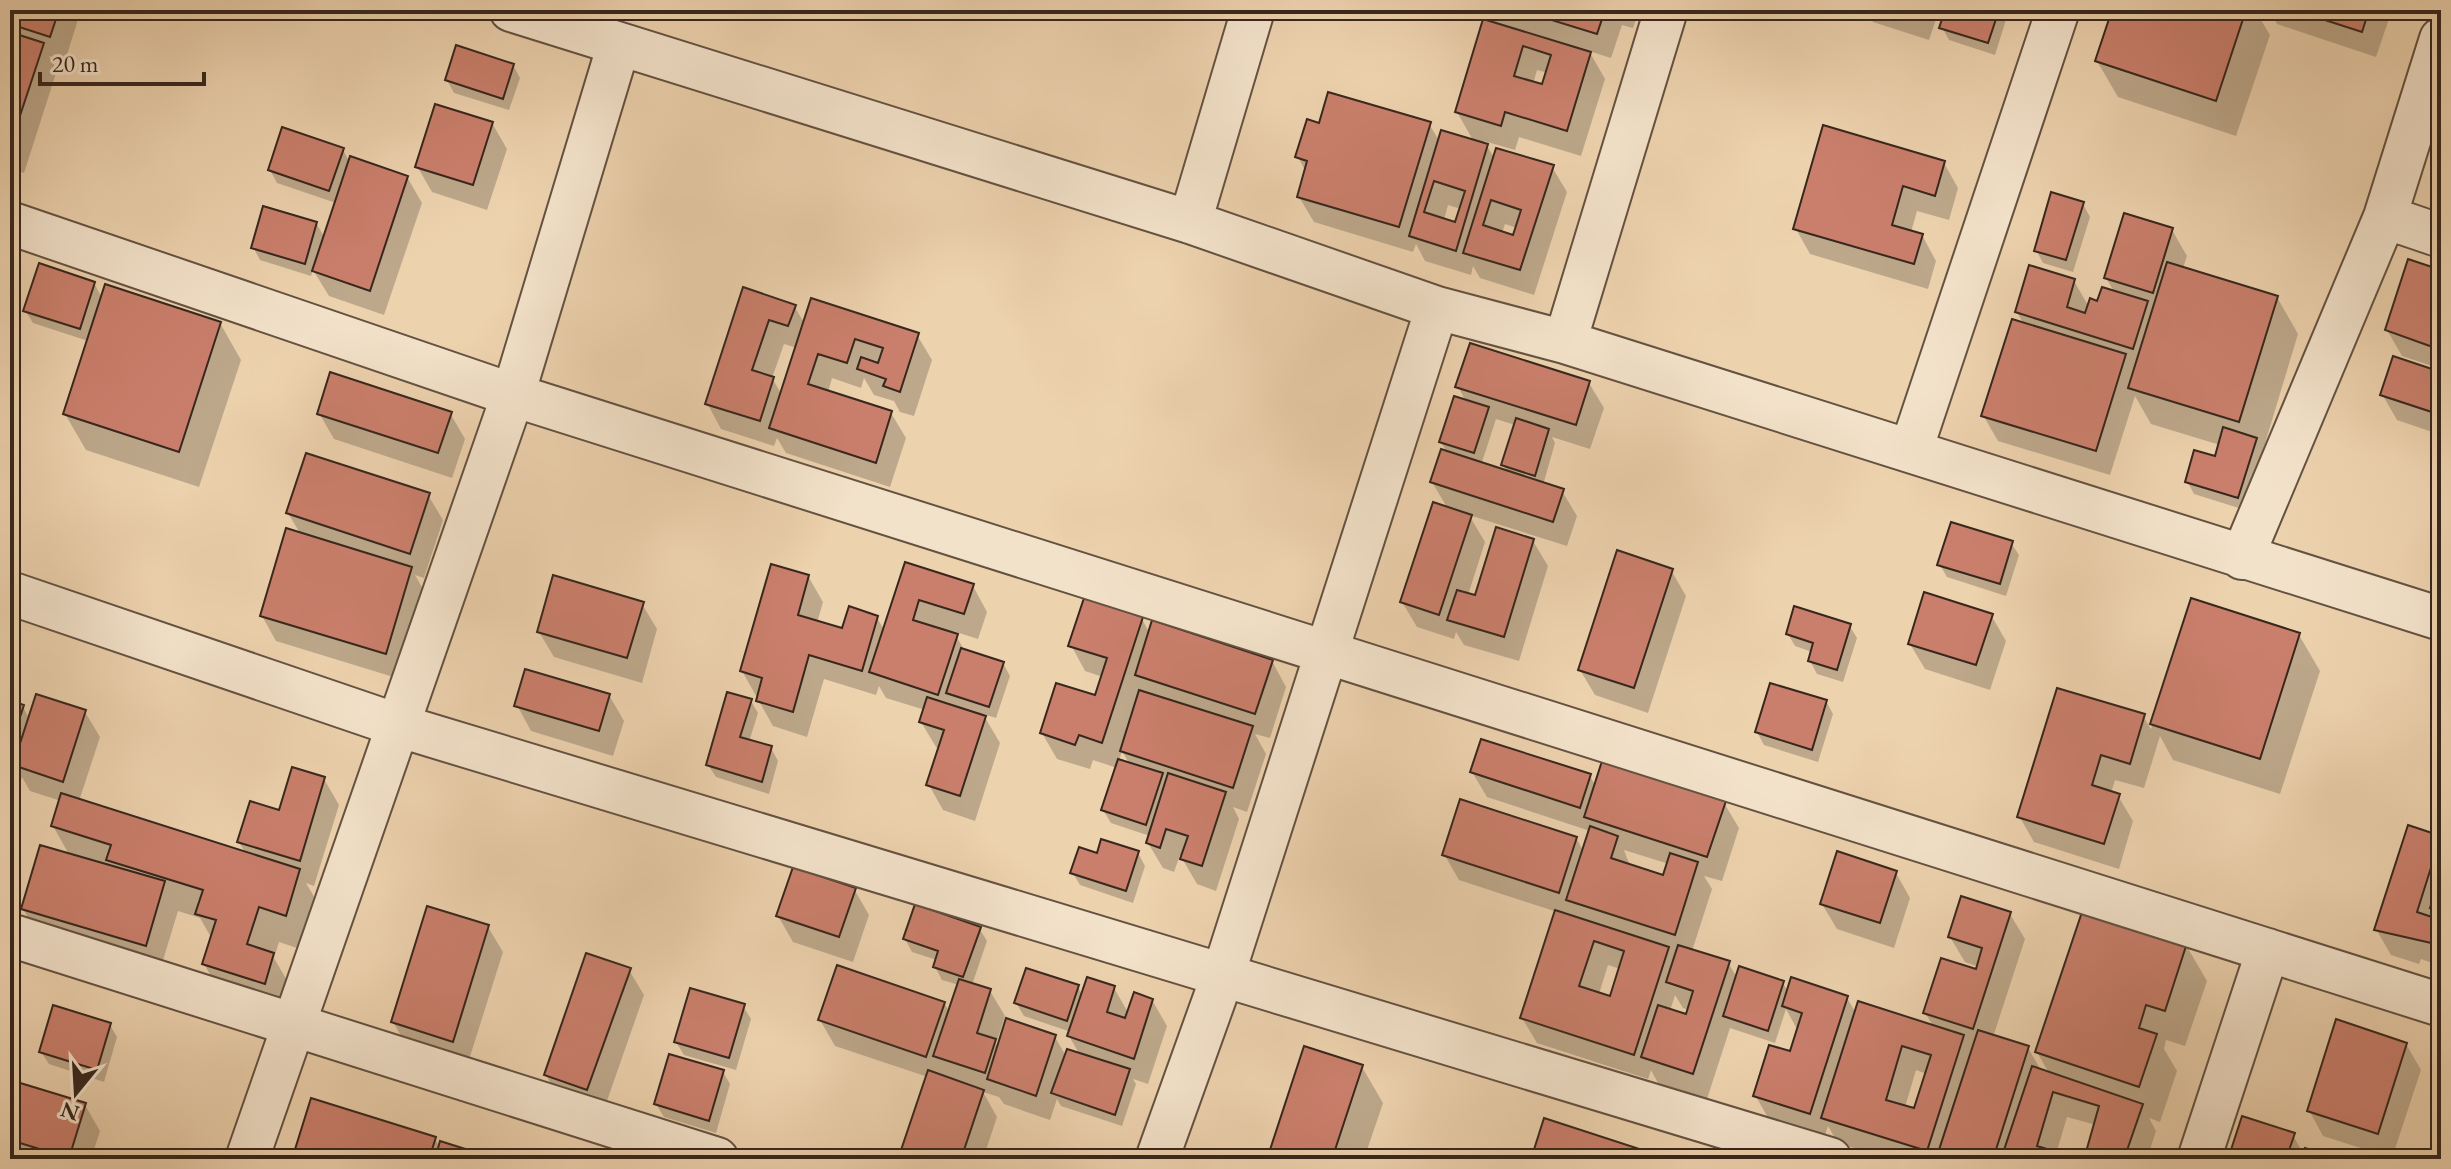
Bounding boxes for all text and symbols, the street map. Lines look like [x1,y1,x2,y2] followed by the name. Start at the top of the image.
[40,36,204,86] scale bar
[52,48,99,79] text: 20 m
[36,1053,116,1133] north arrow
[57,1095,83,1128] text: N

